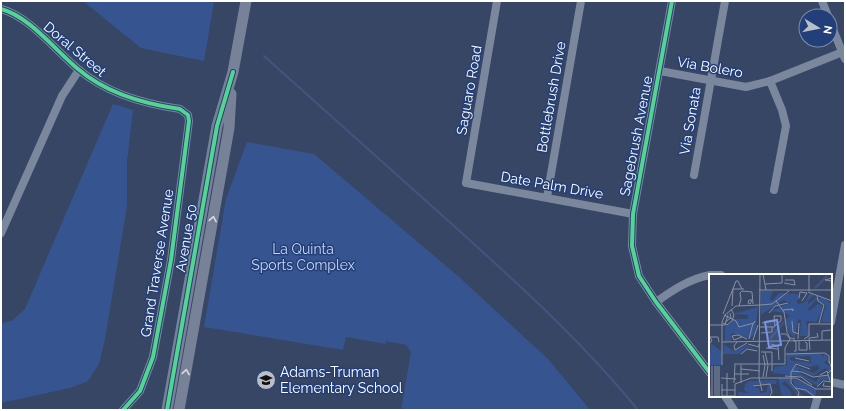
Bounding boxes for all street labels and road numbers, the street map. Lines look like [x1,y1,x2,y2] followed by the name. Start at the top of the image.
[41,18,110,80] street label: Doral Street
[533,40,569,154] street label: Bottlebrush Drive
[453,44,485,136] street label: Saguaro Road
[676,53,744,81] street label: Via Bolero
[617,75,655,197] street label: Sagebrush Avenue
[676,86,704,156] street label: Via Sonata
[500,168,604,202] street label: Date Palm Drive
[137,188,177,338] street label: Grand Traverse Avenue
[172,203,200,273] street label: Avenue 50

